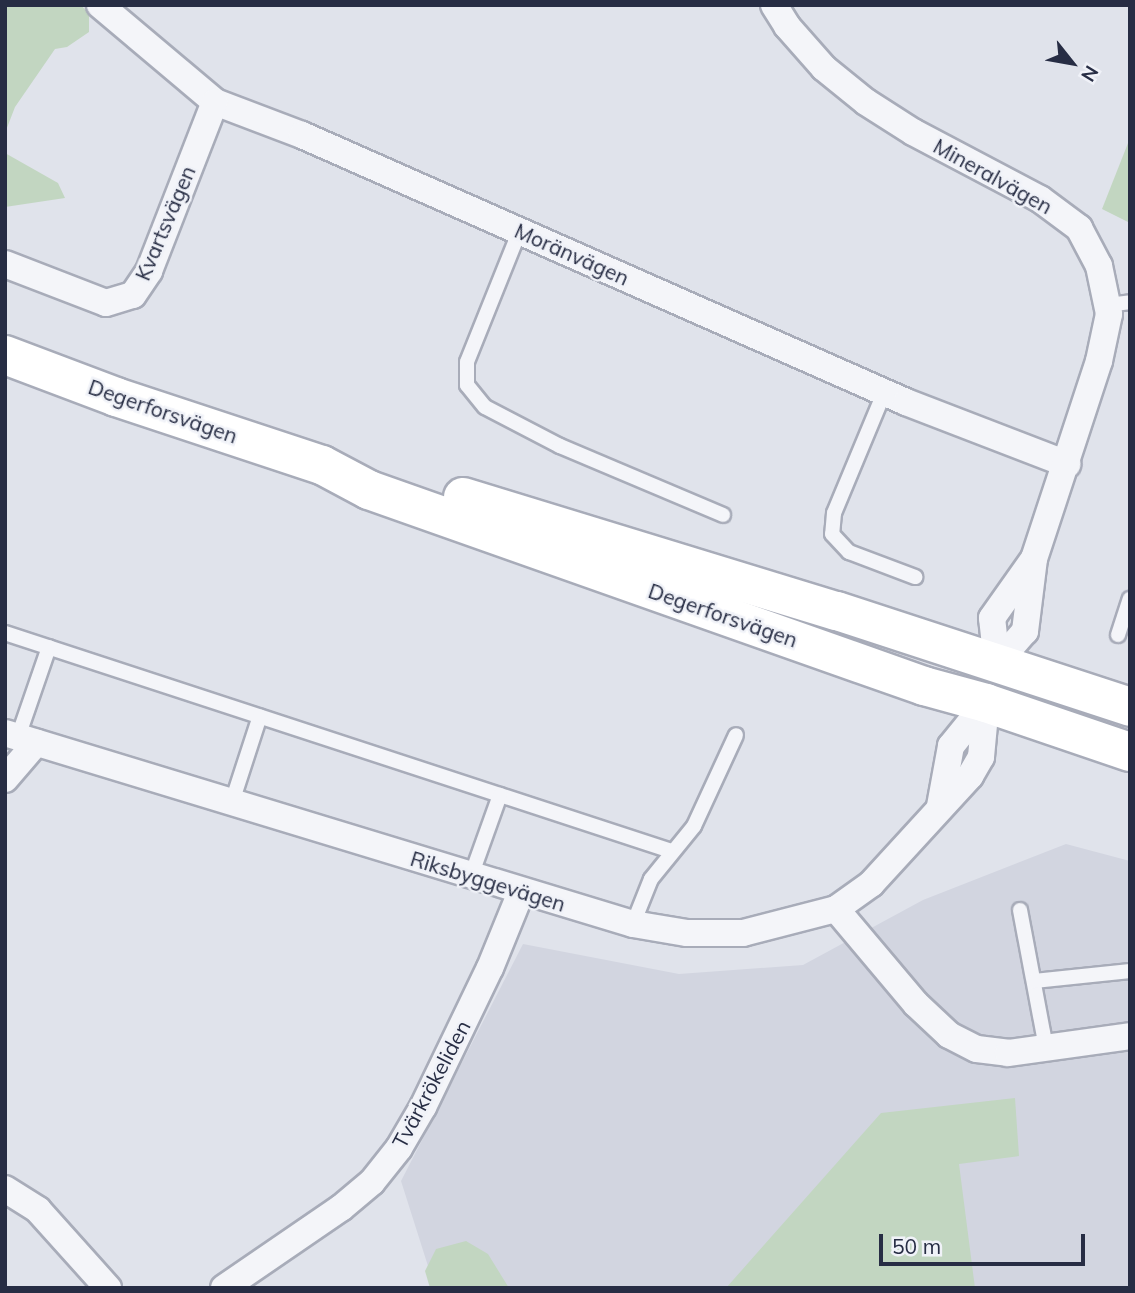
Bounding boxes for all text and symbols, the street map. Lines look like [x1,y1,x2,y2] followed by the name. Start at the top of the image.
[1037,28,1107,98] north arrow
[1076,61,1104,86] text: N
[929,133,1057,219] street label: Mineralvägen
[130,162,200,284] street label: Kvartsvägen
[511,218,633,290] street label: Moränvägen
[85,374,241,448] street label: Degerforsvägen
[645,578,801,652] street label: Degerforsvägen
[407,845,569,917] street label: Riksbyggevägen
[387,1016,475,1152] street label: Tvärkrökeliden
[883,1220,1090,1264] scale bar
[892,1233,941,1259] text: 50 m

